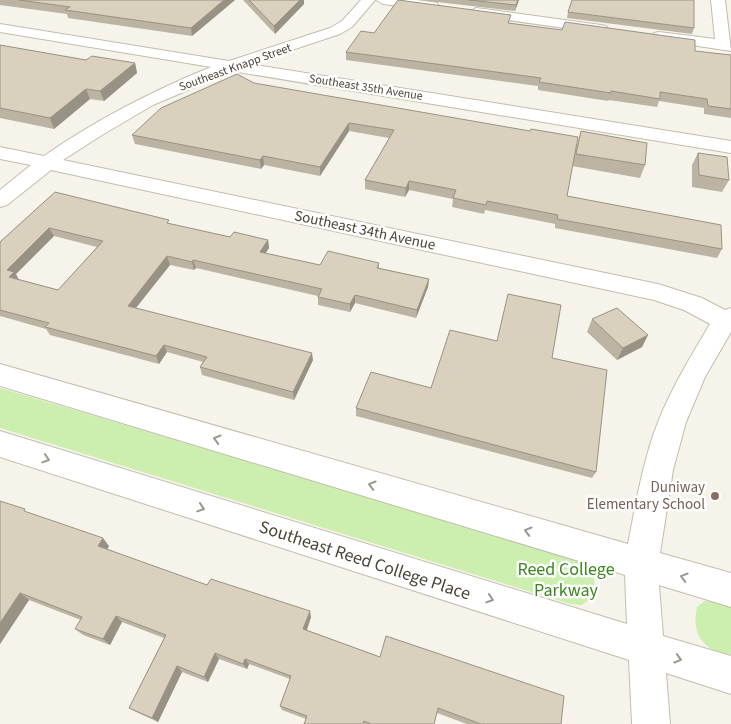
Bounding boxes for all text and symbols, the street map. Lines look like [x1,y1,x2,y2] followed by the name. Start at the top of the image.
[177,39,294,96] street label: Southeast Knapp Street
[308,70,424,105] street label: Southeast 35th Avenue
[292,205,437,256] street label: Southeast 34th Avenue
[213,435,221,445] one-way arrow
[42,453,50,463] one-way arrow
[587,477,705,515] place label: Duniway Elementary School
[368,480,377,491] one-way arrow
[709,490,721,502] marker: Duniway Elementary School
[197,502,205,512] one-way arrow
[256,514,474,607] street label: Southeast Reed College Place
[525,526,533,536] one-way arrow
[517,557,615,603] park label: Reed College Parkway
[681,572,689,582] one-way arrow
[485,594,493,604] one-way arrow
[673,653,682,663] one-way arrow

